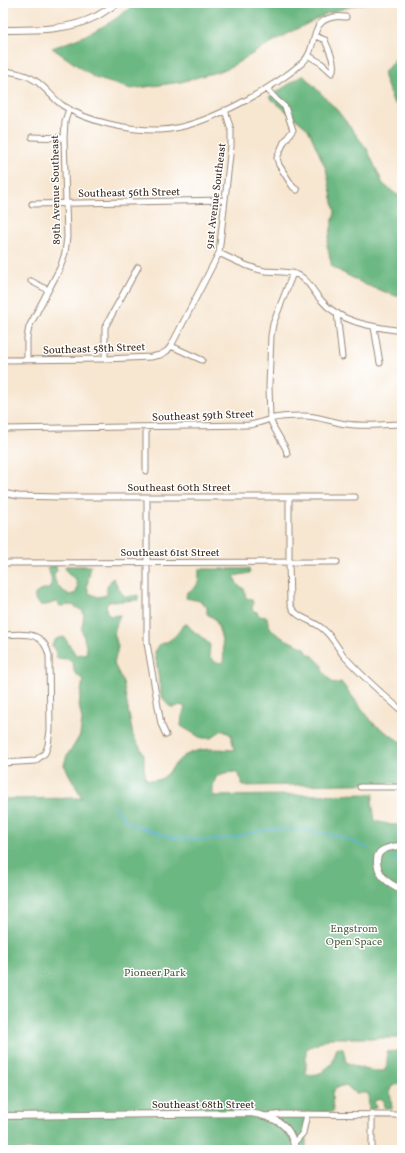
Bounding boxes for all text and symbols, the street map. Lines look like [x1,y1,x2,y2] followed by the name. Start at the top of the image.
[48,135,65,245] street label: 89th Avenue Southeast
[203,142,230,250] street label: 91st Avenue Southeast
[78,185,180,202] street label: Southeast 56th Street
[43,340,146,359] street label: Southeast 58th Street
[152,407,255,426] street label: Southeast 59th Street
[127,481,231,496] street label: Southeast 60th Street
[120,546,220,561] street label: Southeast 61st Street
[326,922,382,950] park label: Engstrom Open Space
[124,966,186,981] park label: Pioneer Park
[152,1098,254,1113] street label: Southeast 68th Street

